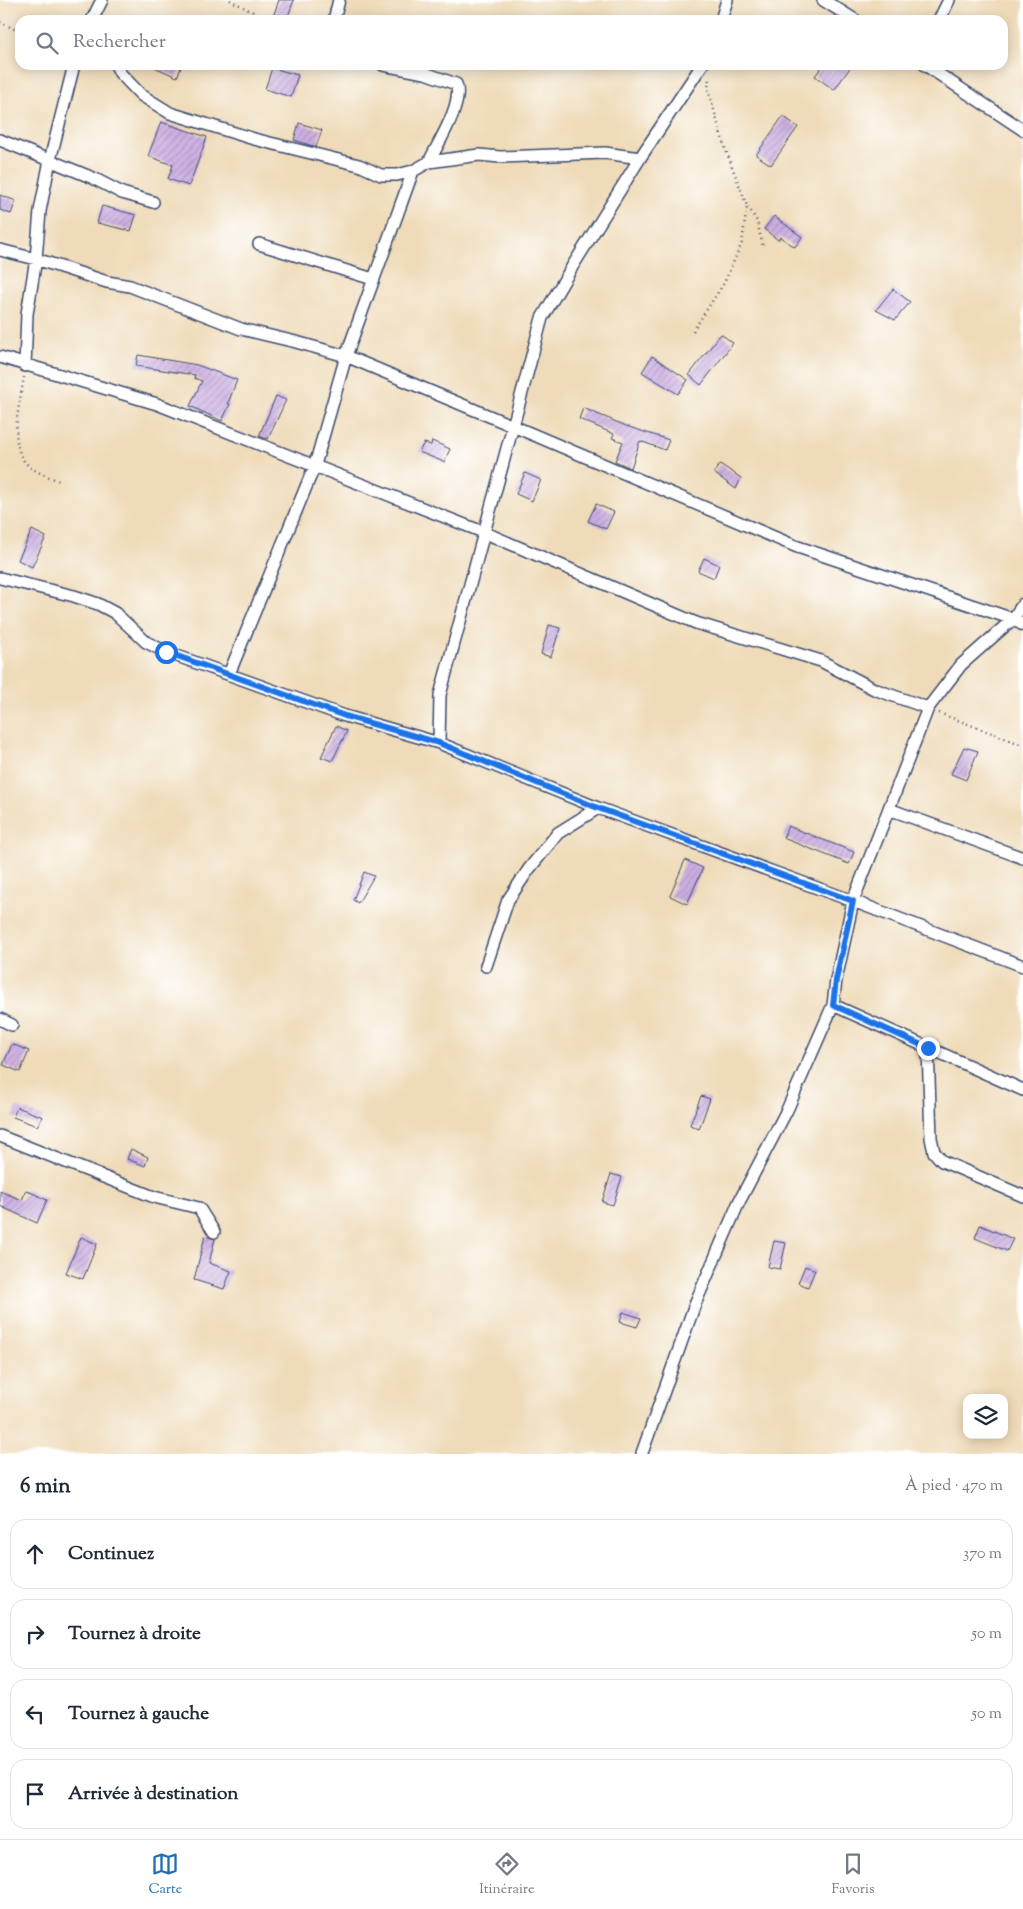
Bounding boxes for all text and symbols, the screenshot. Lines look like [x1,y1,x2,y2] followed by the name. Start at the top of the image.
[15,15,1008,70] search box
[33,29,61,57] icon: search
[73,29,166,56] text: Rechercher
[155,641,178,664] route start
[917,1037,940,1060] route end
[963,1394,1008,1439] map controls
[963,1394,1008,1439] button: layers
[20,1472,71,1502] text: 6 min
[905,1475,1003,1498] text: À pied · 470 m
[21,1540,49,1568] icon: ahead
[68,1541,154,1568] text: Continuez
[963,1543,1002,1566] text: 370 m
[21,1620,49,1648] icon: right
[68,1621,201,1648] text: Tournez à droite
[971,1623,1002,1646] text: 50 m
[21,1700,49,1728] icon: left
[68,1701,209,1728] text: Tournez à gauche
[971,1703,1002,1726] text: 50 m
[21,1780,49,1808] icon: arrive
[68,1781,239,1808] text: Arrivée à destination
[148,1850,182,1900] tab: Carte
[479,1850,535,1900] tab: Itinéraire
[831,1850,875,1900] tab: Favoris

